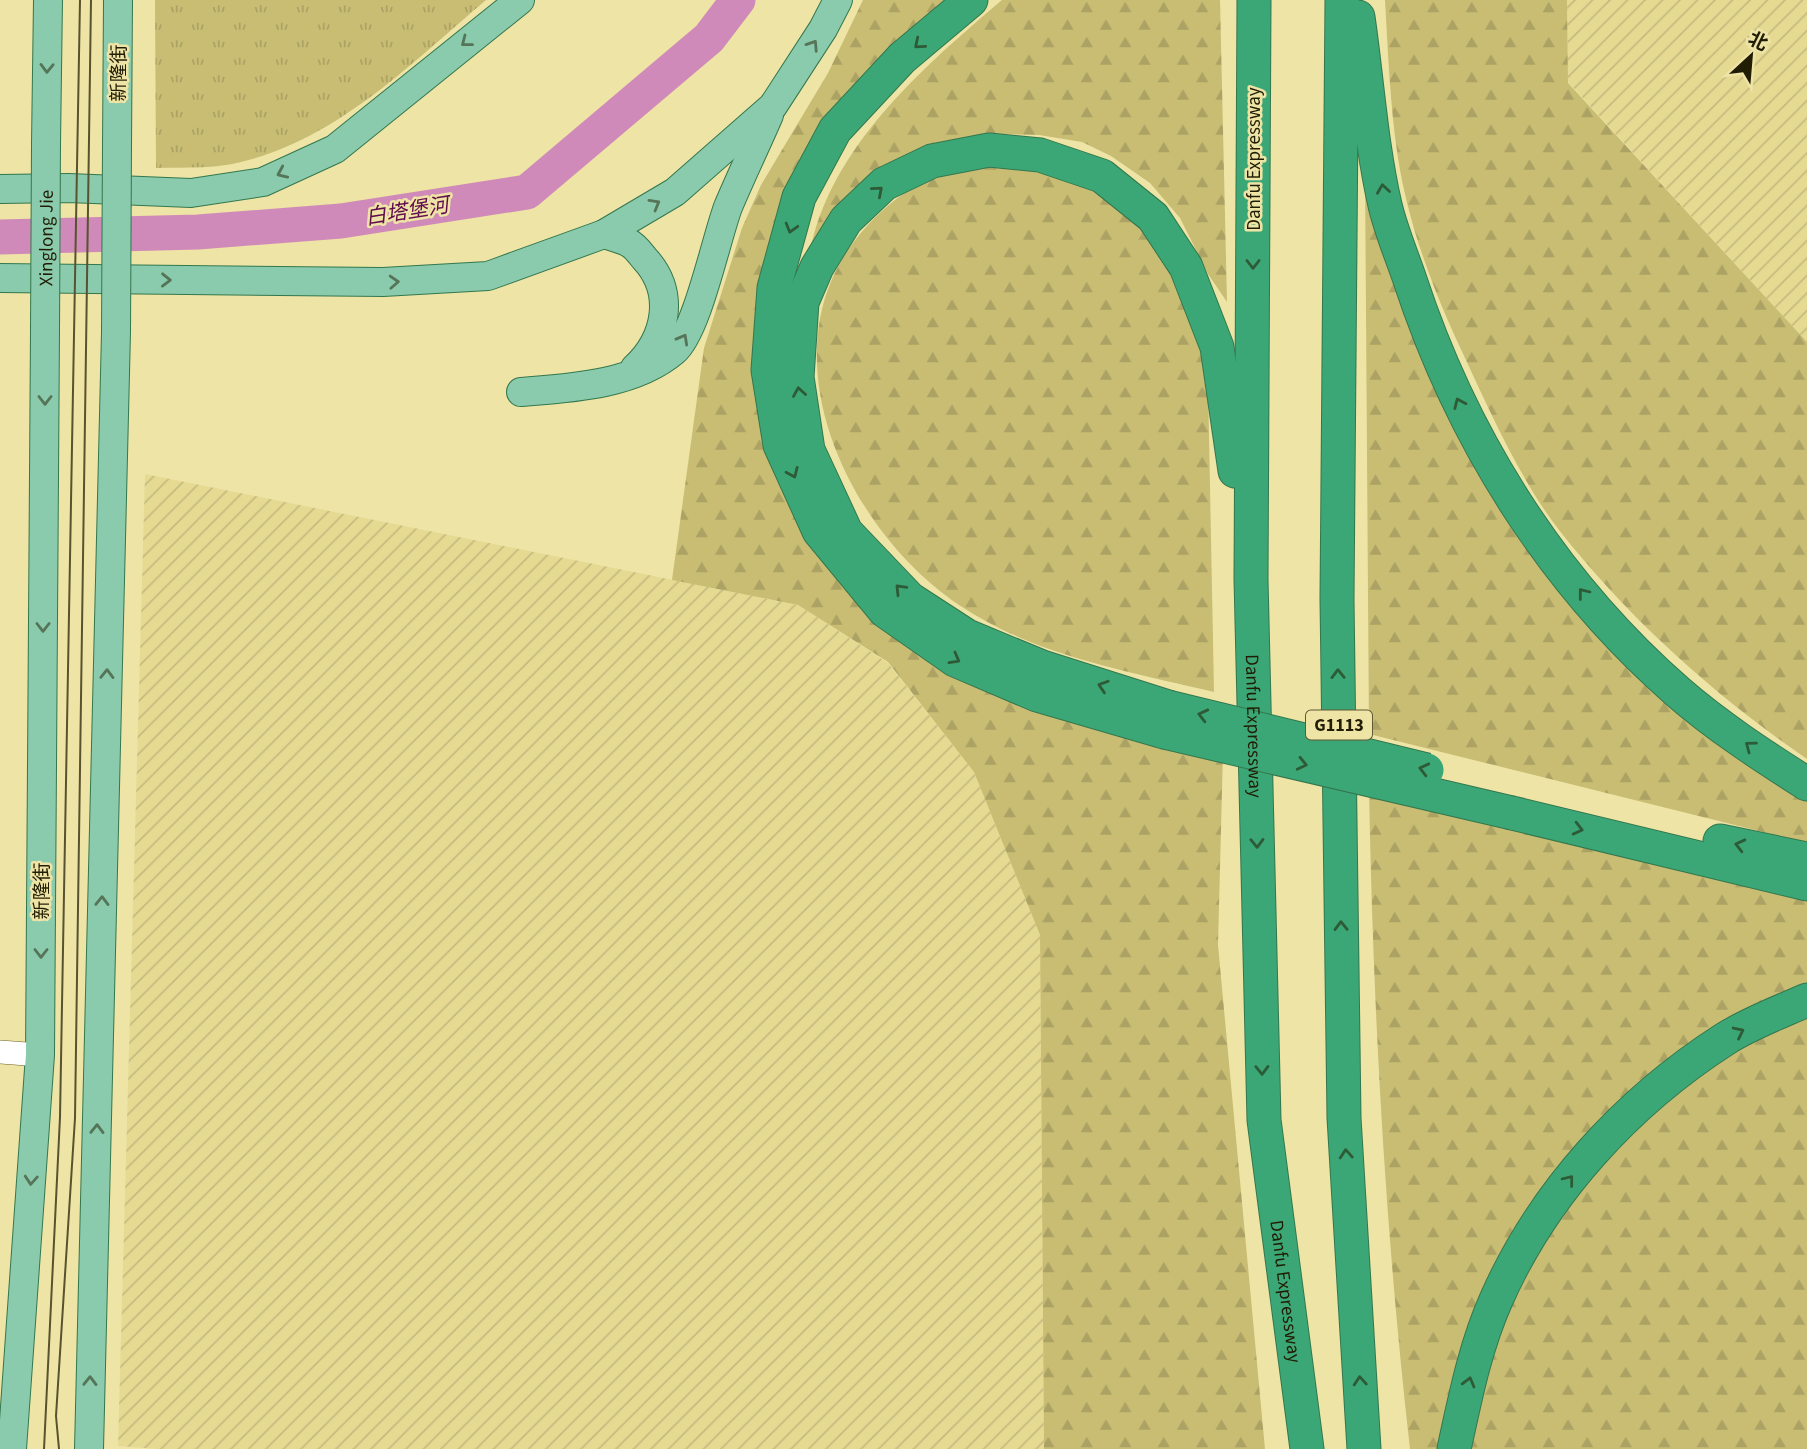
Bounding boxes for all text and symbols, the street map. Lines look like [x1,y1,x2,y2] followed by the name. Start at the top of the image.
[1716,21,1786,91] north arrow
[1743,26,1772,58] text: 北
[461,33,474,46] one-way arrow
[914,36,927,48] one-way arrow
[805,39,818,52] one-way arrow
[106,44,133,102] street label: 新隆街
[39,63,55,74] one-way arrow
[1241,87,1268,231] street label: Danfu Expressway
[277,165,289,179] one-way arrow
[1376,183,1391,195] one-way arrow
[870,187,883,199] one-way arrow
[363,189,455,232] water label: 白塔堡河
[33,190,61,286] street label: Xinglong Jie
[647,199,660,212] one-way arrow
[785,221,799,233] one-way arrow
[1245,259,1261,270] one-way arrow
[161,272,172,288] one-way arrow
[388,274,399,289] one-way arrow
[675,333,688,346] one-way arrow
[792,386,807,398] one-way arrow
[37,395,53,405] one-way arrow
[1453,398,1467,410] one-way arrow
[785,466,799,478] one-way arrow
[896,584,909,597] one-way arrow
[1578,589,1591,601] one-way arrow
[35,622,51,633] one-way arrow
[948,650,960,664] one-way arrow
[1238,654,1268,798] street label: Danfu Expressway
[100,668,115,679] one-way arrow
[1330,669,1346,679] one-way arrow
[1098,680,1110,695] one-way arrow
[1197,709,1209,724] one-way arrow
[1306,710,1372,740] road number: G1113
[1745,742,1758,754] one-way arrow
[1296,756,1308,770] one-way arrow
[1418,763,1430,777] one-way arrow
[1572,821,1584,836] one-way arrow
[1249,838,1265,849] one-way arrow
[1734,839,1746,853] one-way arrow
[29,862,56,920] street label: 新隆街
[94,896,110,906] one-way arrow
[1333,921,1349,931] one-way arrow
[33,948,49,958] one-way arrow
[1732,1026,1744,1040] one-way arrow
[1255,1065,1270,1076] one-way arrow
[89,1123,104,1134] one-way arrow
[1339,1148,1354,1159] one-way arrow
[24,1175,39,1186] one-way arrow
[1561,1176,1574,1188] one-way arrow
[1262,1219,1308,1365] street label: Danfu Expressway
[83,1375,98,1386] one-way arrow
[1353,1375,1368,1386] one-way arrow
[1461,1377,1475,1389] one-way arrow

